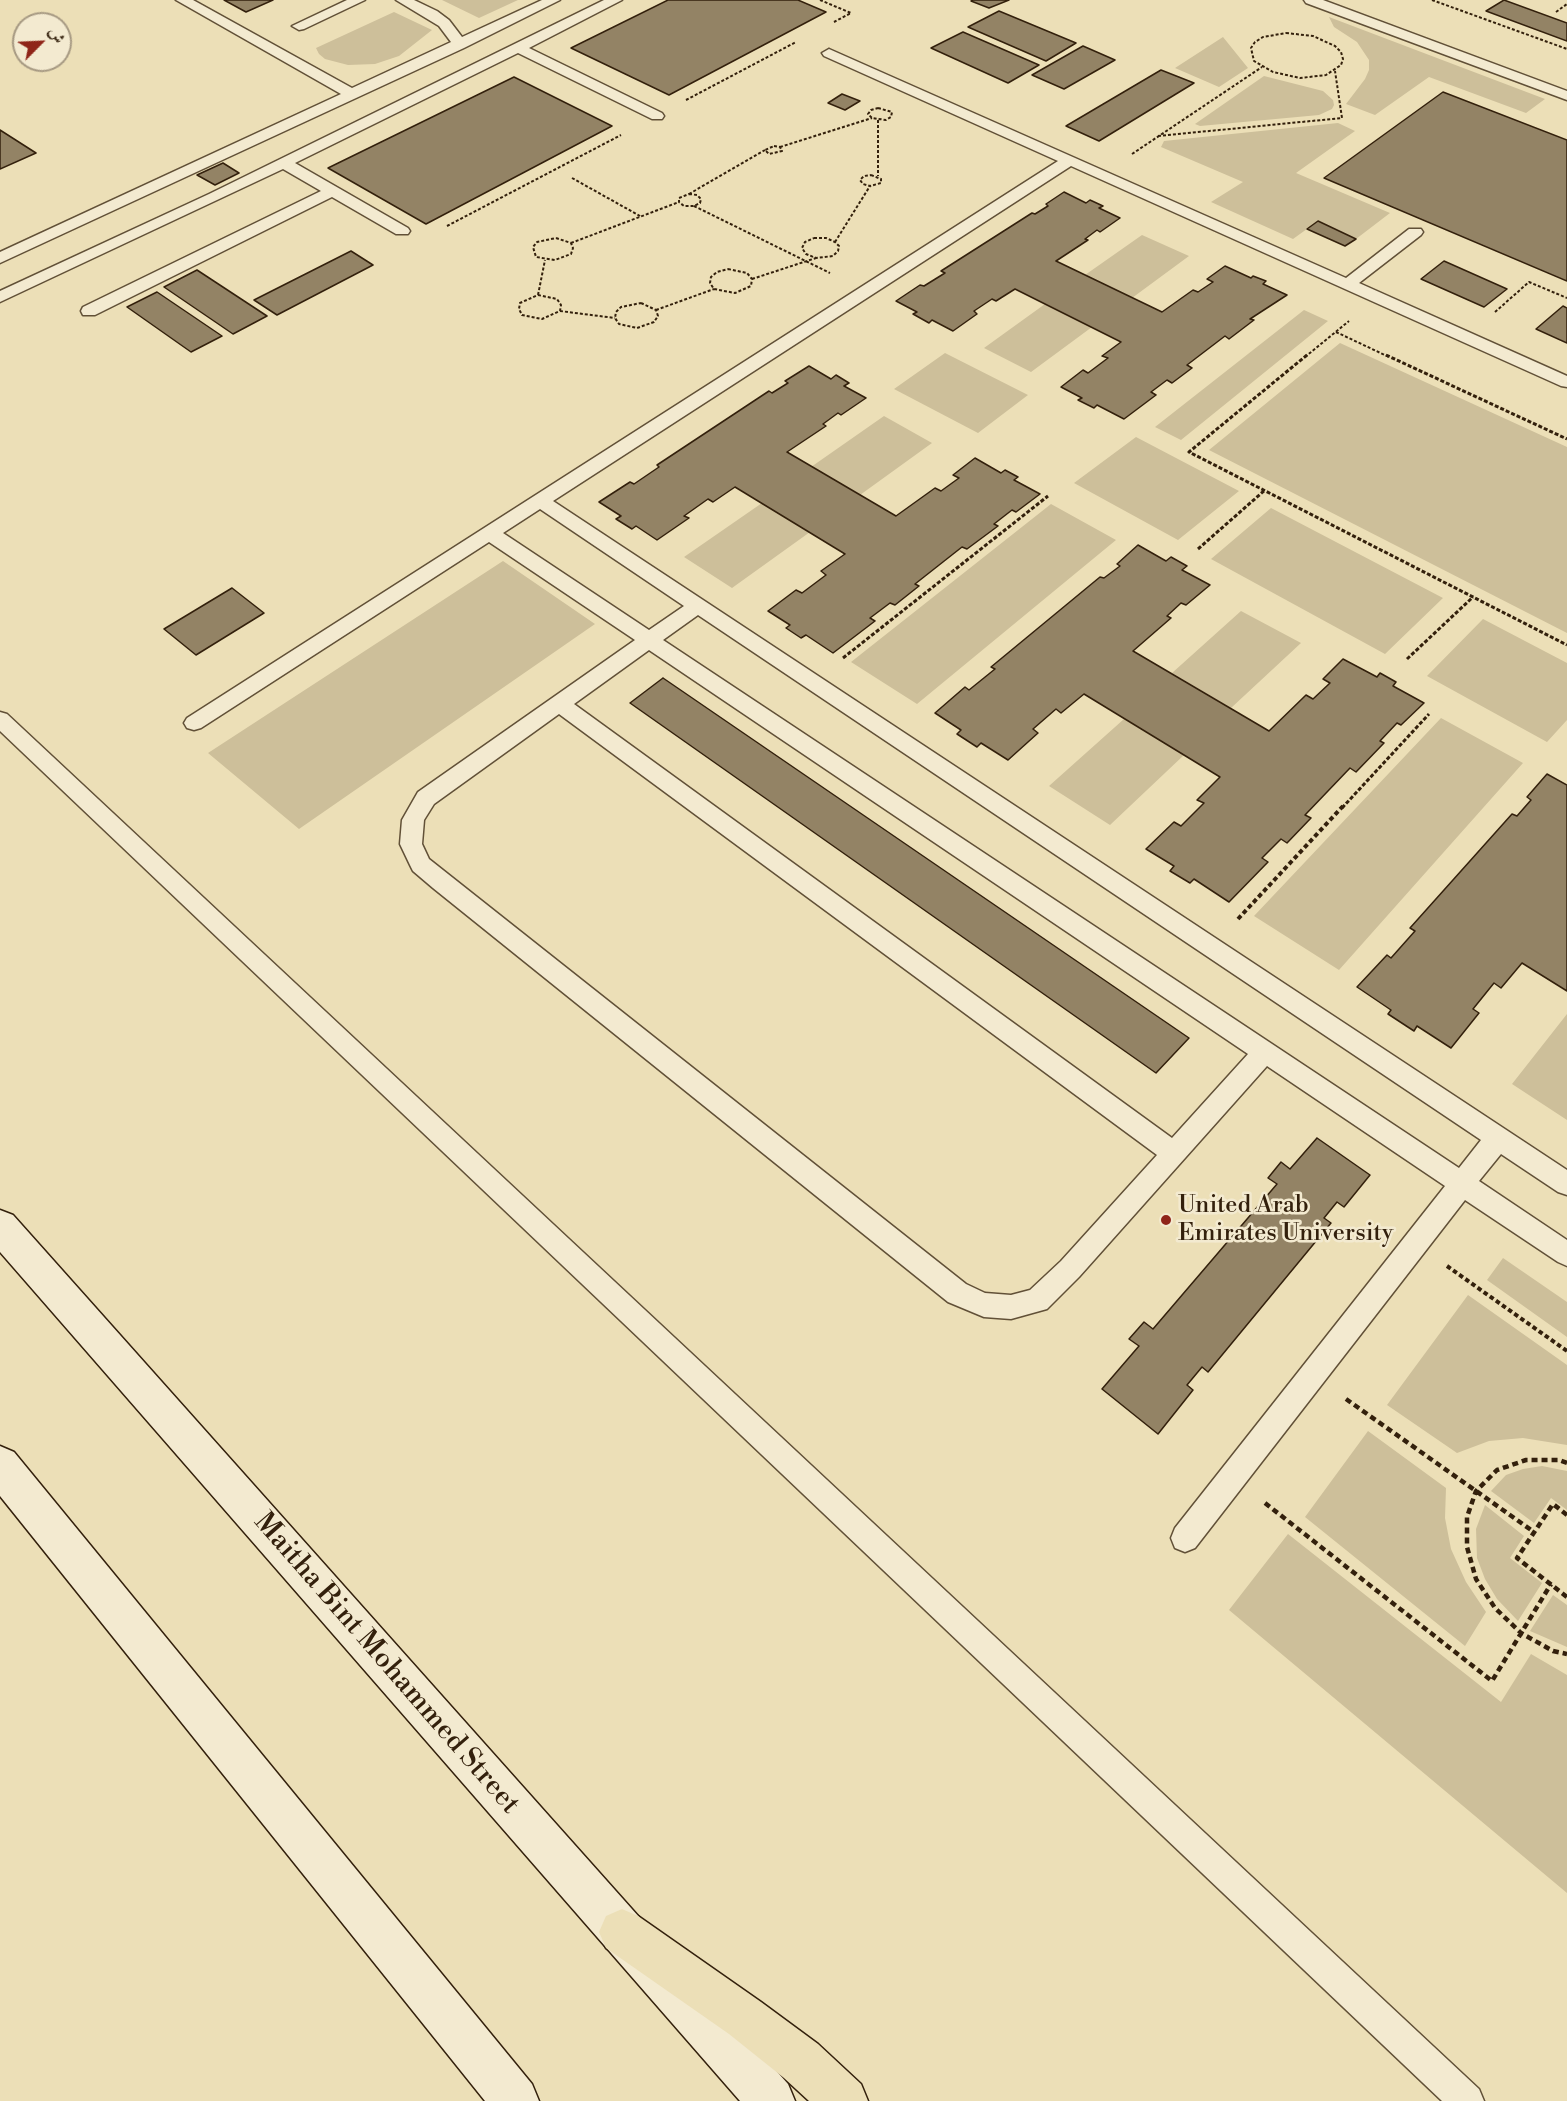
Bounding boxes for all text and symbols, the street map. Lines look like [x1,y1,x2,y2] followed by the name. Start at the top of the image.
[12,12,72,72] north arrow
[44,24,69,47] text: ش
[1178,1192,1394,1248] place label: United Arab Emirates University
[1159,1213,1173,1227] marker: United Arab Emirates University
[246,1506,526,1822] street label: Maitha Bint Mohammed Street

